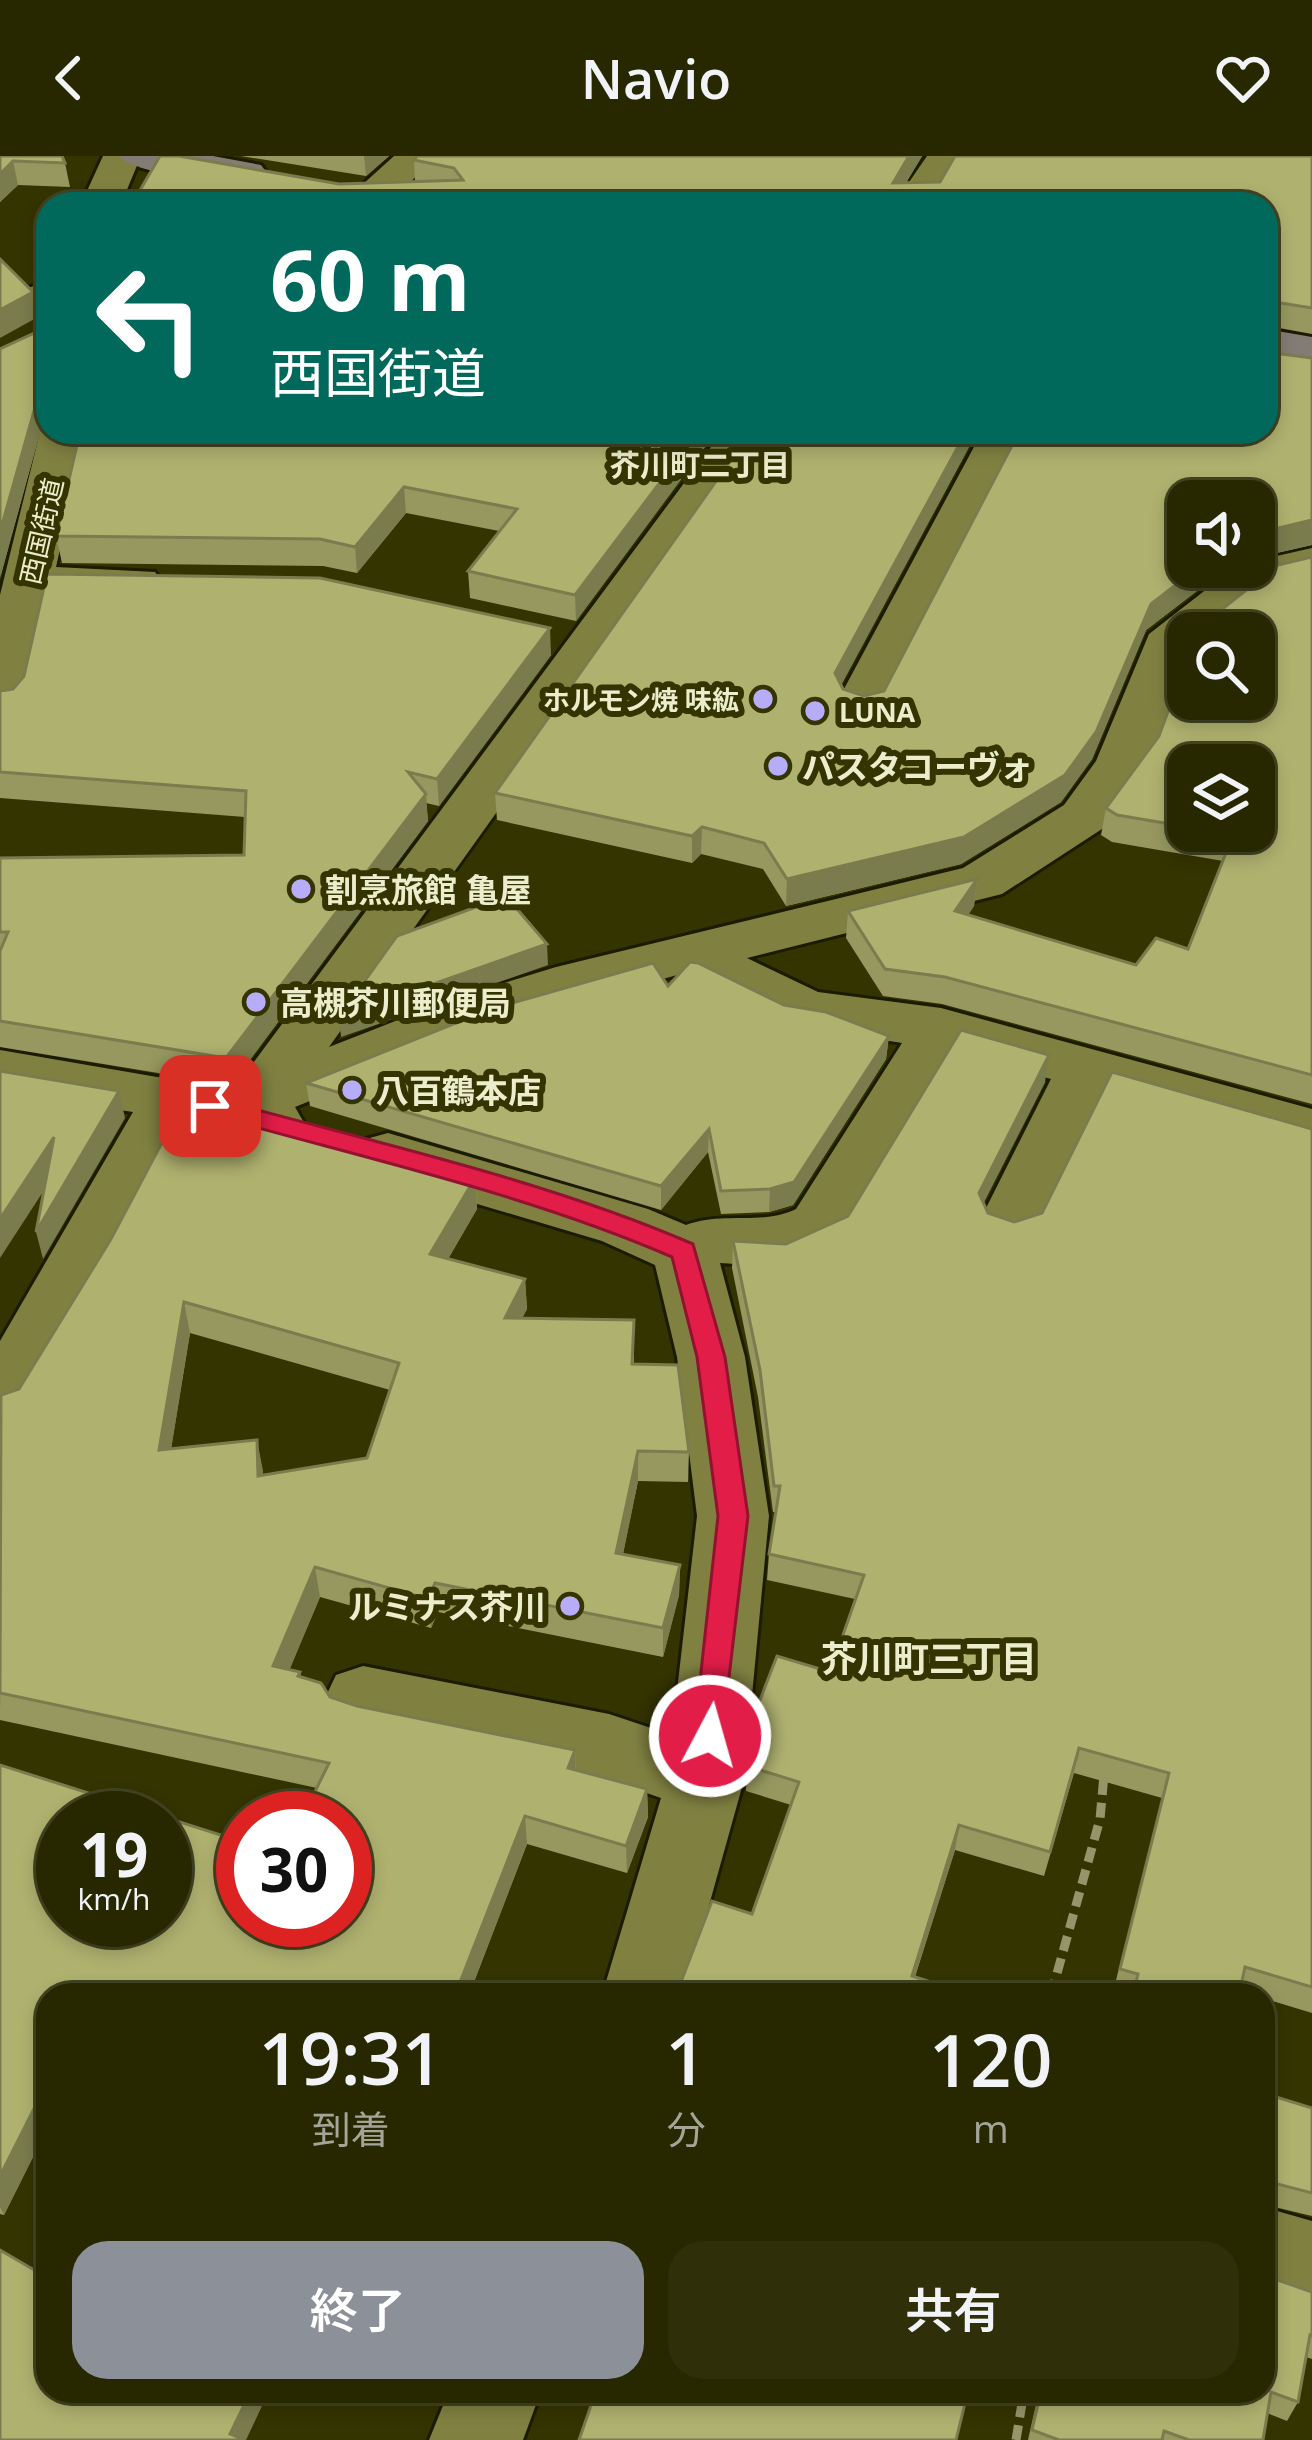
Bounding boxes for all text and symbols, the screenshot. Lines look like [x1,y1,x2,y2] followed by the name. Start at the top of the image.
[581,41,731,115] text: Navio
[36,45,102,111] icon: back
[1210,45,1276,111] icon: heart
[270,221,470,336] text: 60 m
[72,240,228,396] icon: left
[270,335,486,409] text: 西国街道
[610,444,790,485] district label: 芥川町二丁目
[11,474,71,588] street label: 西国街道
[1167,480,1275,852] map controls
[1167,480,1275,588] button: sound
[1167,612,1275,720] button: search
[543,681,739,718] place label: ホルモン焼 味紘
[750,686,776,712] marker: ホルモン焼 味紘
[839,693,916,730] place label: LUNA
[802,698,828,724] marker: LUNA
[802,744,1033,789] place label: パスタコーヴォ
[1167,744,1275,852] button: layers
[765,753,791,779] marker: パスタコーヴォ
[325,867,532,912] place label: 割烹旅館 亀屋
[288,876,314,902] marker: 割烹旅館 亀屋
[280,980,511,1025] place label: 高槻芥川郵便局
[243,989,269,1015] marker: 高槻芥川郵便局
[159,1055,261,1157] pin
[376,1068,541,1113] place label: 八百鶴本店
[177,1073,243,1139] icon: arrive
[339,1077,365,1103] marker: 八百鶴本店
[348,1584,546,1629] place label: ルミナス芥川
[557,1593,583,1619] marker: ルミナス芥川
[821,1634,1037,1683] district label: 芥川町三丁目
[647,1673,773,1799] position arrow
[216,1791,372,1947] speed limit sign: 30
[80,1813,148,1895] text: 19
[78,1878,150,1919] text: km/h
[258,2008,443,2106] text: 19:31
[665,2008,707,2106] text: 1
[929,2010,1053,2108] text: 120
[973,2101,1009,2154] text: m
[312,2102,390,2155] text: 到着
[666,2102,705,2155] text: 分
[72,2241,644,2379] button: 終了
[668,2241,1239,2379] button: 共有

